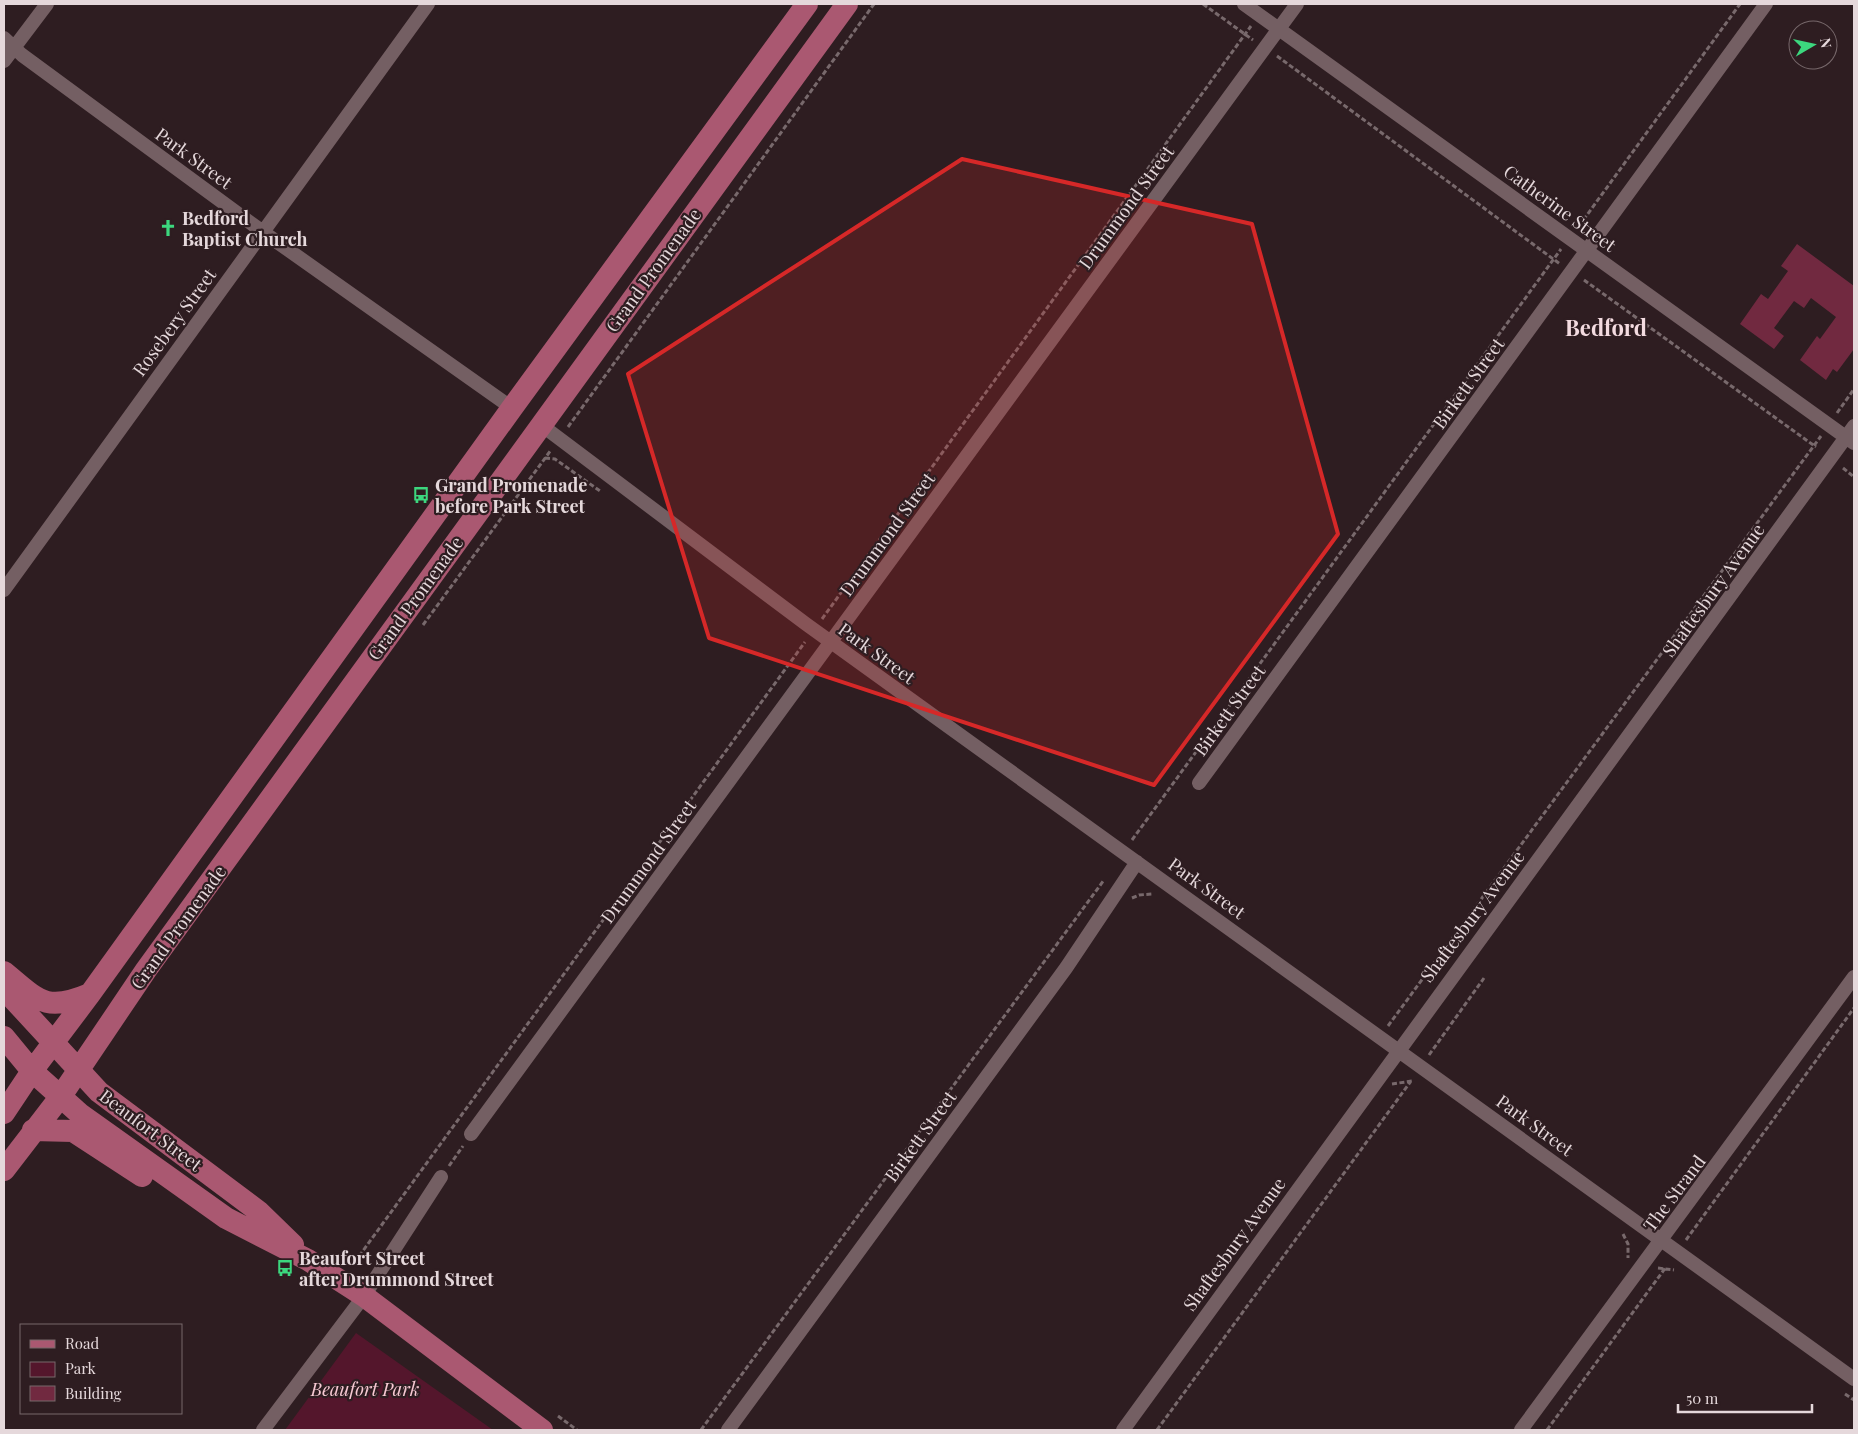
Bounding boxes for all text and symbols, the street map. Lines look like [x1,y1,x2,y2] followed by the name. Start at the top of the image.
[1788,20,1838,70] north arrow
[1816,36,1837,49] text: N
[151,122,238,194] street label: Park Street
[1073,140,1179,274] street label: Drummond Street
[1499,159,1622,257] street label: Catherine Street
[600,203,706,337] street label: Grand Promenade
[182,206,308,251] place label: Bedford Baptist Church
[158,218,178,238] church icon: Bedford Baptist Church
[127,263,222,381] street label: Rosebery Street
[1565,312,1647,342] district label: Bedford
[1427,332,1510,433] street label: Birkett Street
[834,467,940,601] street label: Drummond Street
[435,473,587,518] place label: Grand Promenade before Park Street
[411,485,431,505] bus stop icon: Grand Promenade before Park Street
[1656,519,1770,661] street label: Shaftesbury Avenue
[362,531,468,665] street label: Grand Promenade
[834,617,921,689] street label: Park Street
[1188,659,1271,760] street label: Birkett Street
[595,794,701,928] street label: Drummond Street
[1414,845,1530,987] street label: Shaftesbury Avenue
[1164,852,1251,924] street label: Park Street
[125,860,231,994] street label: Grand Promenade
[95,1084,208,1177] street label: Beaufort Street
[879,1085,962,1186] street label: Birkett Street
[1492,1089,1579,1161] street label: Park Street
[1637,1150,1711,1236] street label: The Strand
[1177,1173,1291,1315] street label: Shaftesbury Avenue
[299,1246,494,1291] place label: Beaufort Street after Drummond Street
[275,1258,295,1278] bus stop icon: Beaufort Street after Drummond Street
[20,1324,182,1414] legend
[65,1333,99,1353] text: Road
[65,1358,97,1378] text: Park
[310,1377,419,1401] park label: Beaufort Park
[1678,1382,1812,1414] scale bar
[65,1383,122,1403] text: Building
[1686,1388,1719,1408] text: 50 m

